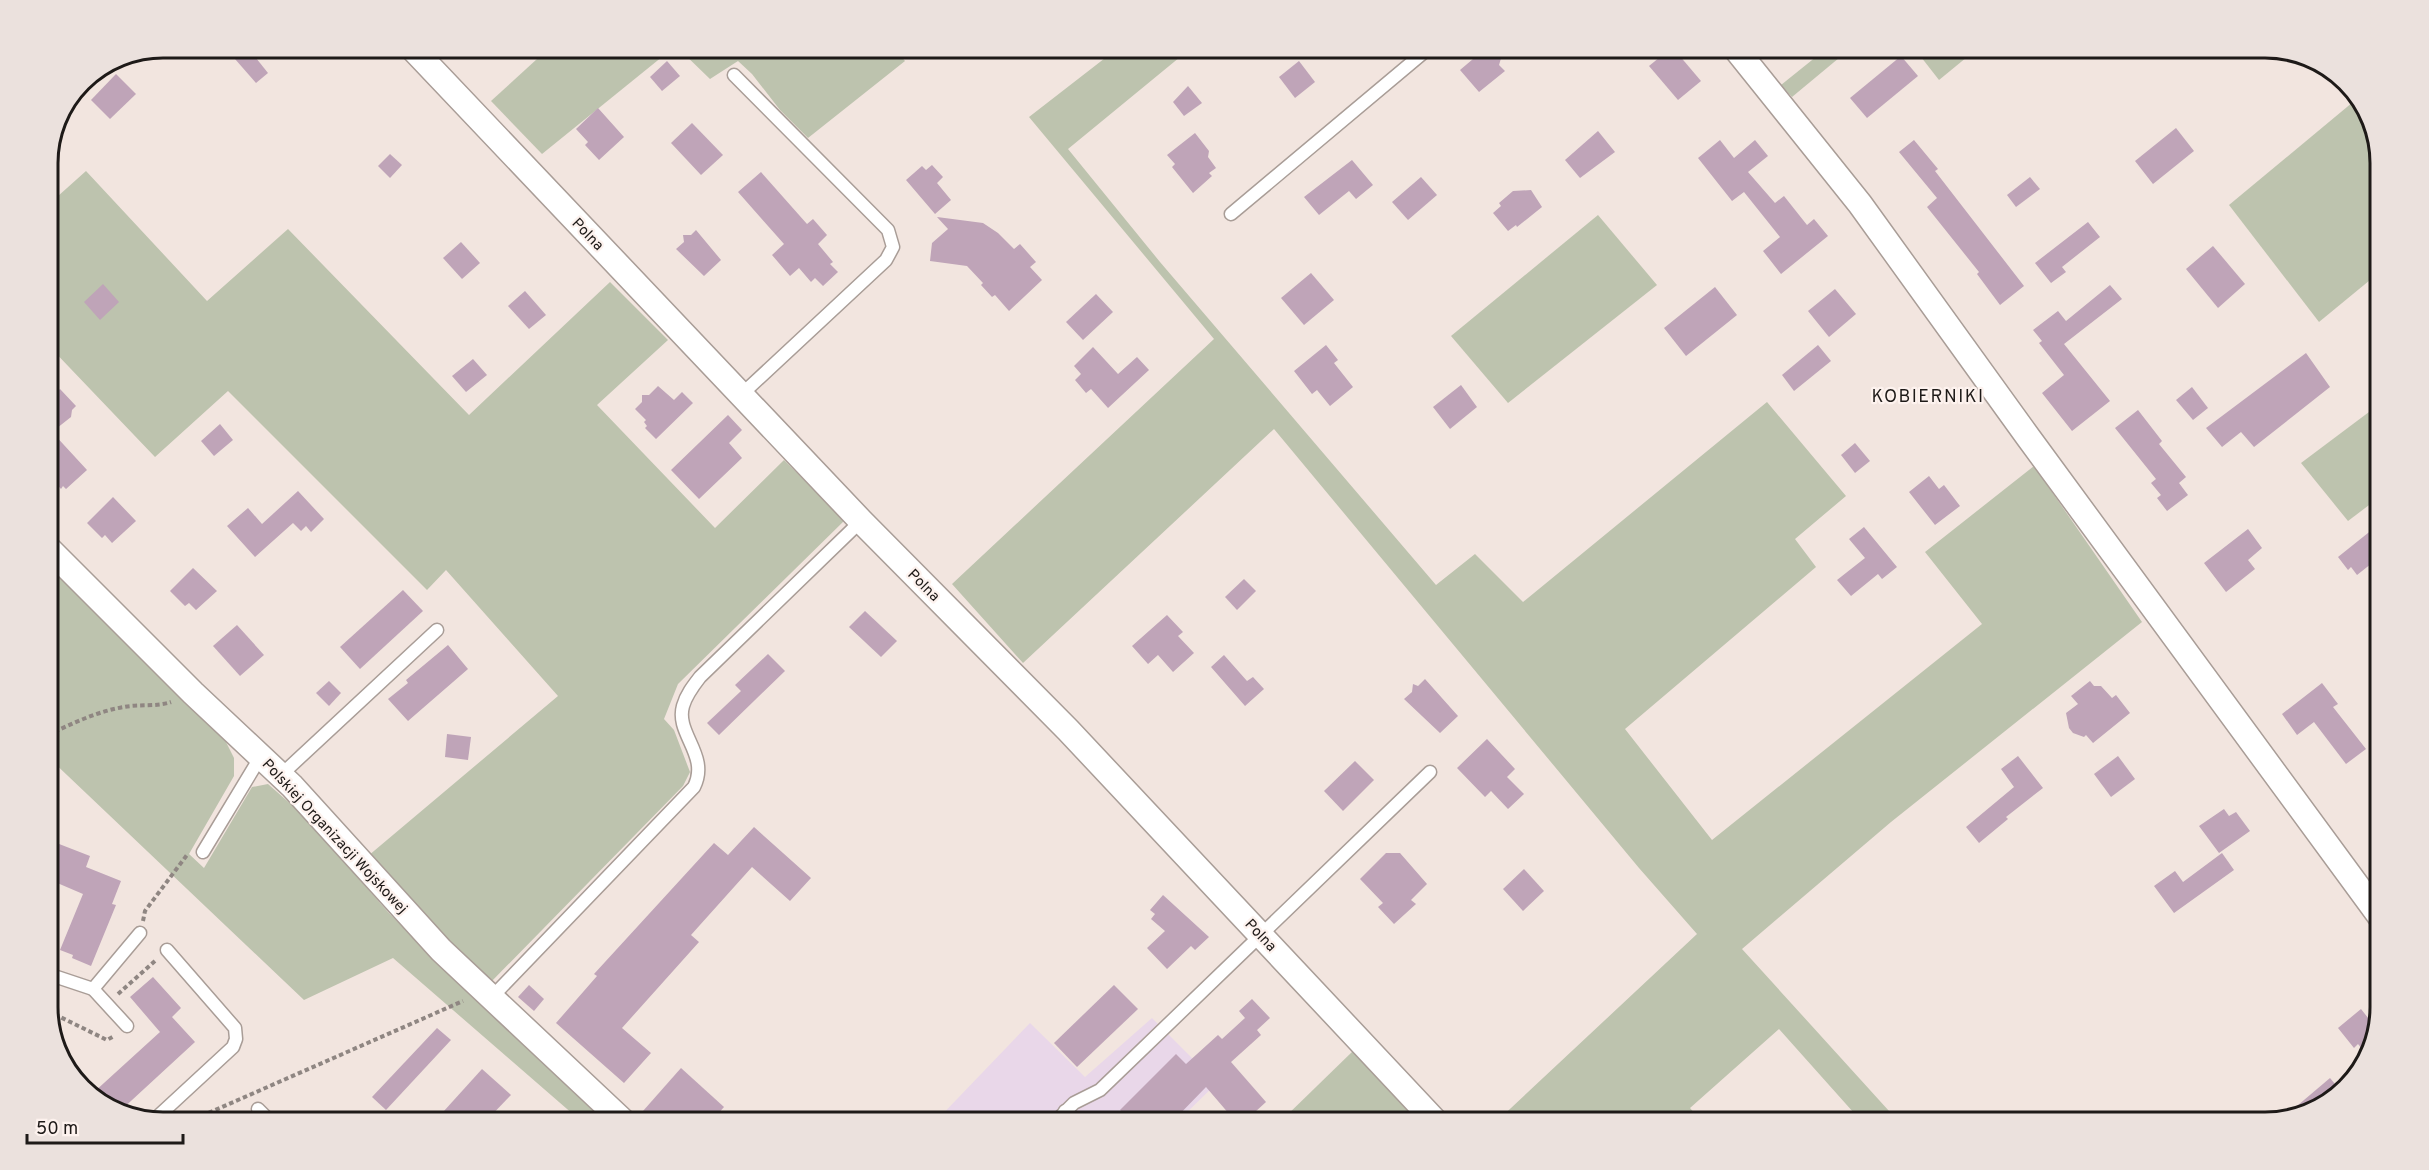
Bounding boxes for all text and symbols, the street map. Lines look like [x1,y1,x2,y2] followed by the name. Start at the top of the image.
[567,215,607,255] street label: Polna
[1871,386,1985,409] district label: KOBIERNIKI
[903,566,943,606] street label: Polna
[257,756,411,919] street label: Polskiej Organizacji Wojskowej
[1240,916,1280,956] street label: Polna
[27,1107,183,1145] scale bar
[36,1118,78,1141] text: 50 m

